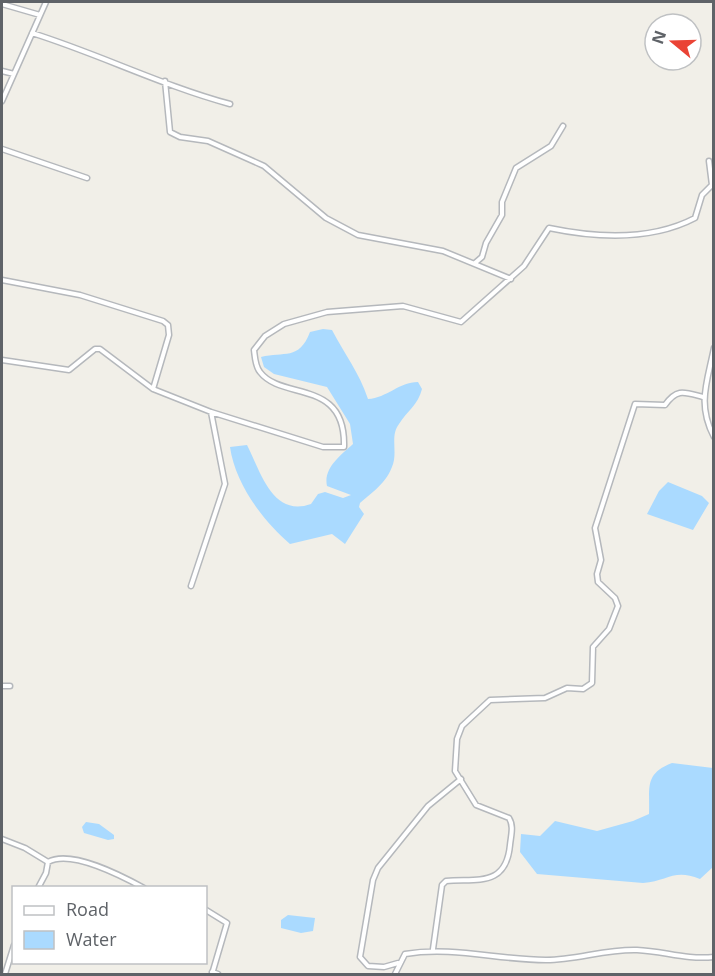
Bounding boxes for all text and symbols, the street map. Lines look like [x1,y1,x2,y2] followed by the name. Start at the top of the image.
[643,12,703,72] north arrow
[646,27,671,47] text: N
[12,886,207,964] legend
[66,897,109,921] text: Road
[66,927,117,951] text: Water

